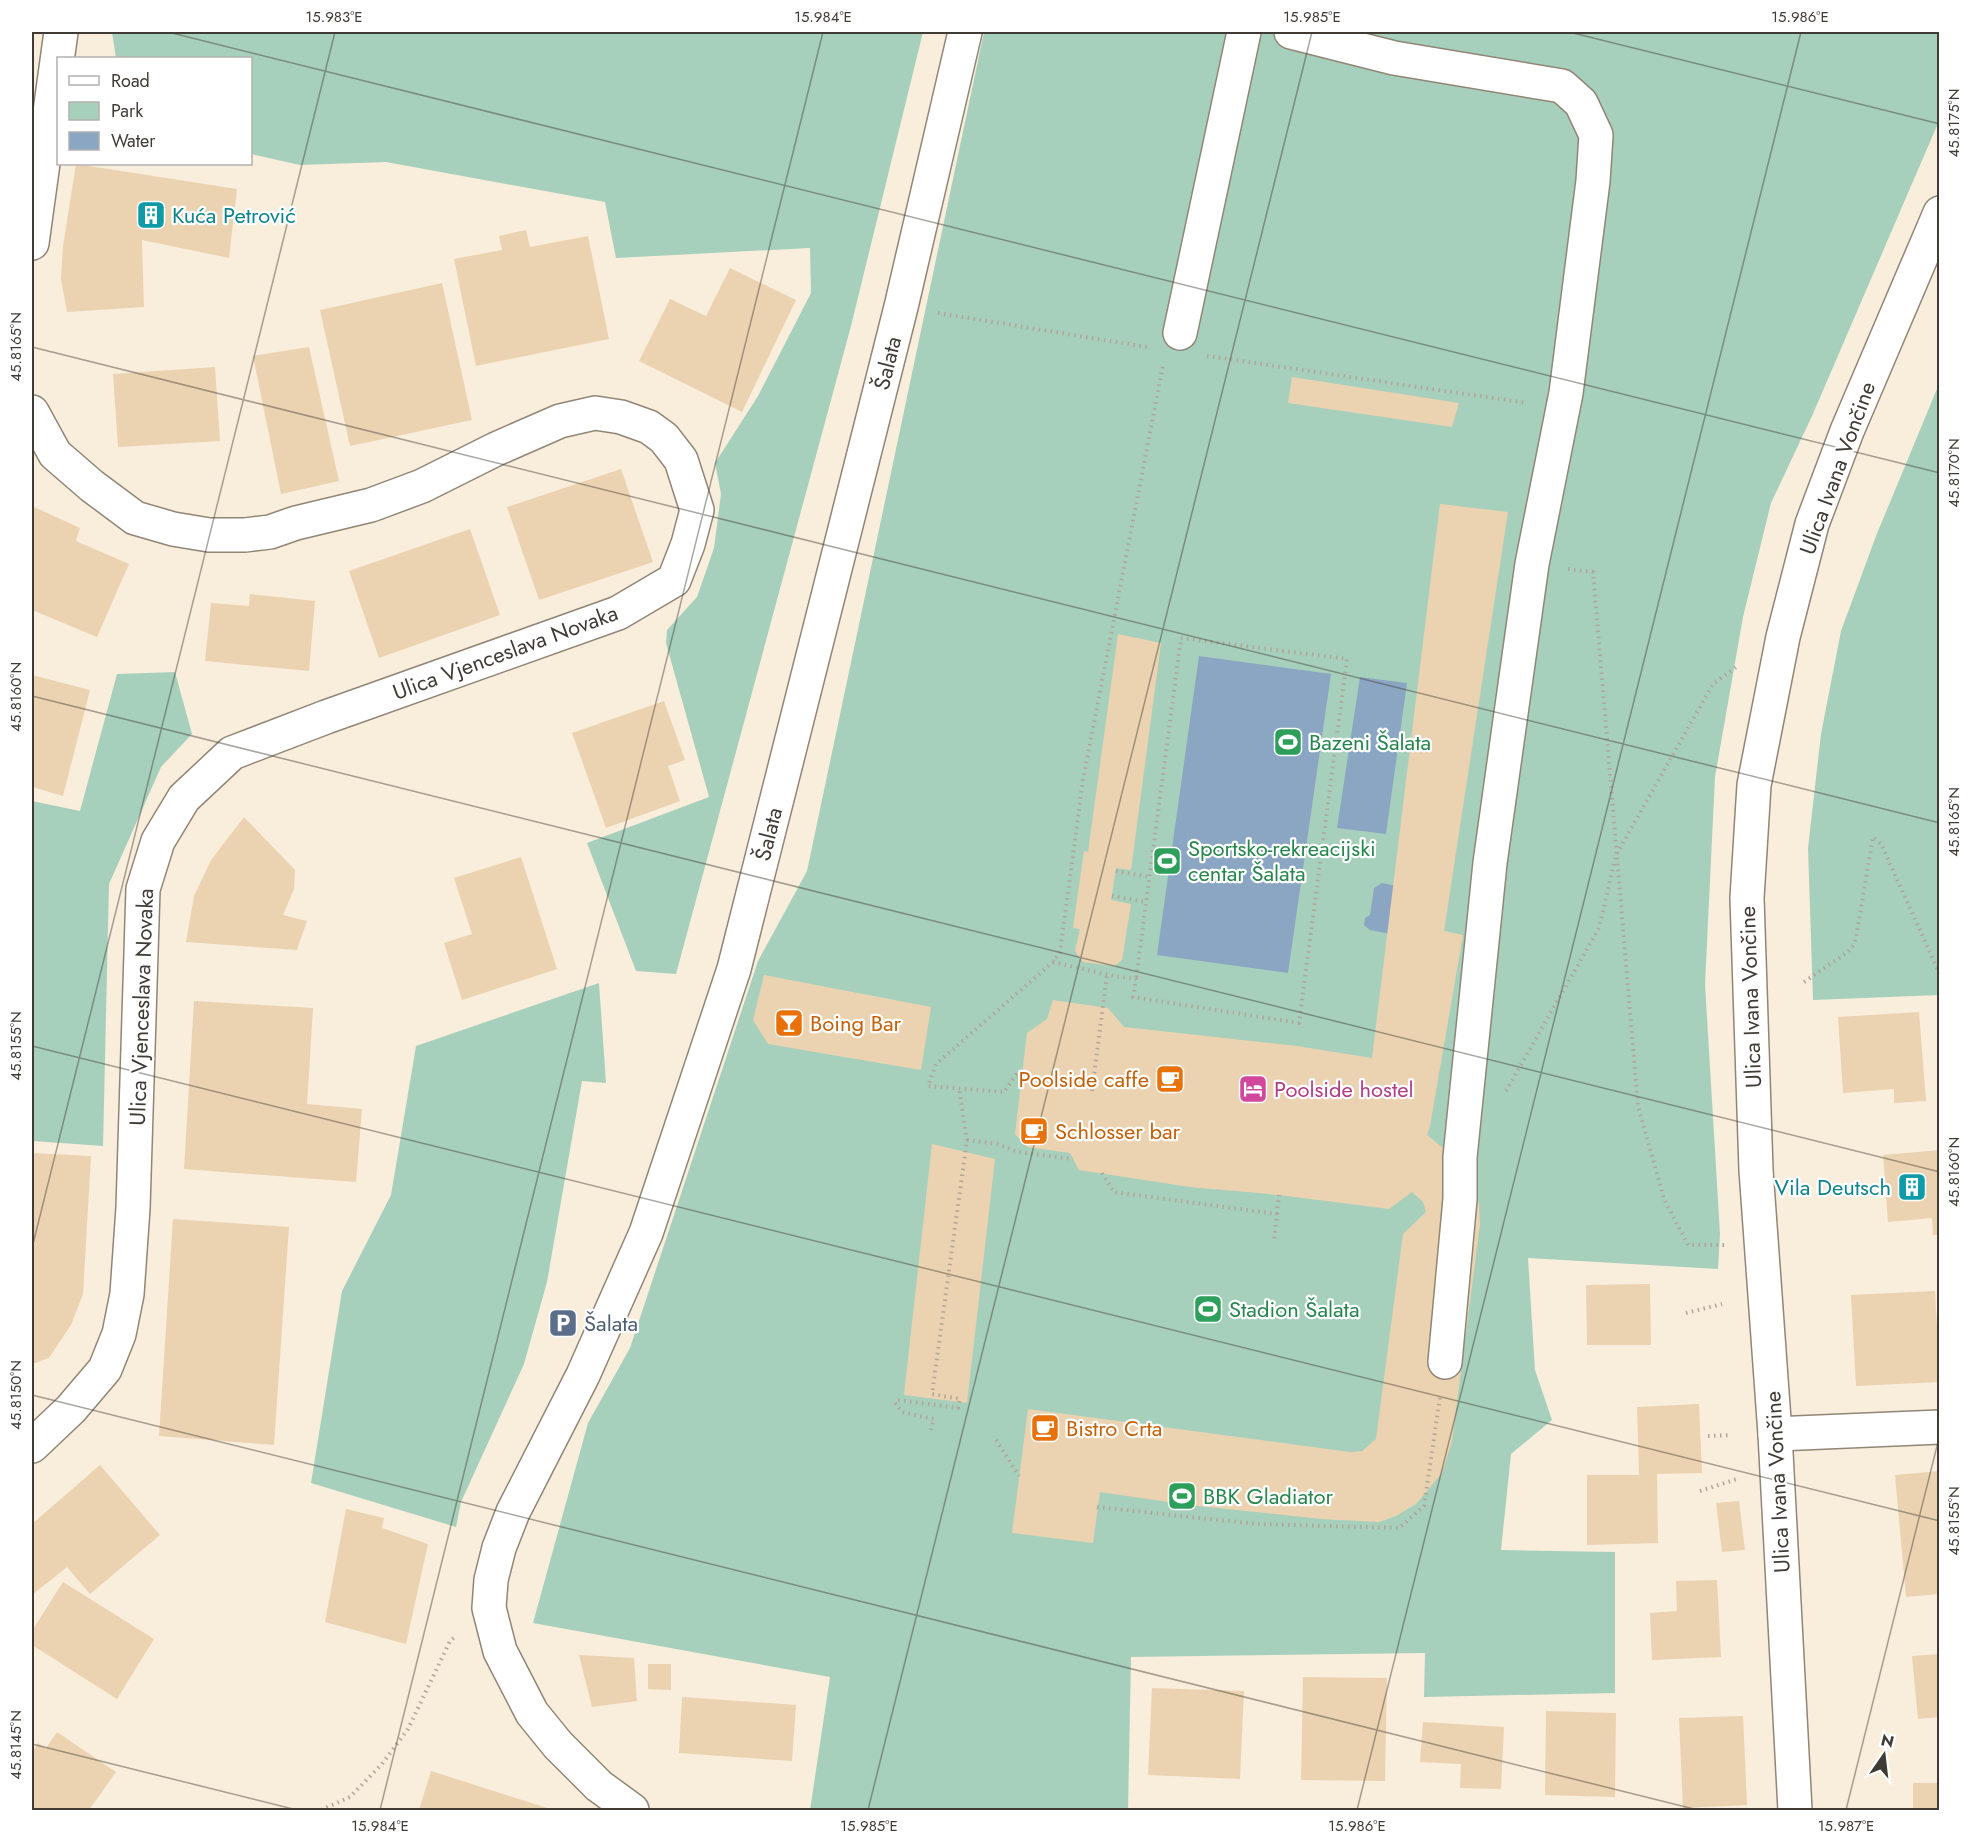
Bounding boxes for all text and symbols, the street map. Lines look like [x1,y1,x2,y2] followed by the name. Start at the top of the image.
[305,6,363,28] text: 15.983°E
[794,6,852,28] text: 15.984°E
[1283,6,1341,28] text: 15.985°E
[1771,6,1829,28] text: 15.986°E
[57,57,252,165] legend
[111,68,150,94] text: Road
[1943,89,1965,157] text: 45.8175°N
[111,98,143,124] text: Park
[111,128,156,154] text: Water
[135,199,167,231] building icon: Kuća Petrović
[172,199,296,231] place label: Kuća Petrović
[5,312,27,382] text: 45.8165°N
[865,333,909,393] street label: Šalata
[1791,377,1883,559] street label: Ulica Ivana Vončine
[1943,438,1965,508] text: 45.8170°N
[388,596,622,708] street label: Ulica Vjenceslava Novaka
[5,662,27,732] text: 45.8160°N
[1272,726,1304,758] sports icon: Bazeni Šalata
[1309,726,1431,758] place label: Bazeni Šalata
[1943,787,1965,857] text: 45.8165°N
[746,804,790,864] street label: Šalata
[1188,832,1376,889] place label: Sportsko-rekreacijski centar Šalata
[1151,845,1183,877] sports icon: Sportsko-rekreacijski centar Šalata
[121,888,161,1126] street label: Ulica Vjenceslava Novaka
[1731,905,1769,1089] street label: Ulica Ivana Vončine
[773,1007,805,1039] bar icon: Boing Bar
[810,1007,902,1039] place label: Boing Bar
[5,1011,27,1081] text: 45.8155°N
[1018,1063,1149,1095] place label: Poolside caffe
[1154,1063,1186,1095] cafe icon: Poolside caffe
[1237,1073,1269,1105] hotel icon: Poolside hostel
[1274,1073,1414,1105] place label: Poolside hostel
[1018,1115,1050,1147] cafe icon: Schlosser bar
[1055,1115,1181,1147] place label: Schlosser bar
[1943,1137,1965,1207] text: 45.8160°N
[1774,1171,1891,1203] place label: Vila Deutsch
[1896,1171,1928,1203] building icon: Vila Deutsch
[1192,1293,1224,1325] sports icon: Stadion Šalata
[1229,1293,1359,1325] place label: Stadion Šalata
[547,1307,579,1339] parking icon: Šalata
[584,1307,638,1339] place label: Šalata
[5,1360,27,1430] text: 45.8150°N
[1756,1390,1798,1574] street label: Ulica Ivana Vončine
[1029,1412,1061,1444] cafe icon: Bistro Crta
[1066,1412,1162,1444] place label: Bistro Crta
[1166,1480,1198,1512] sports icon: BBK Gladiator
[1203,1480,1333,1512] place label: BBK Gladiator
[1943,1486,1965,1556] text: 45.8155°N
[5,1710,27,1780] text: 45.8145°N
[1854,1725,1914,1785] north arrow
[1879,1728,1896,1754] text: N
[351,1815,409,1837] text: 15.984°E
[840,1815,898,1837] text: 15.985°E
[1328,1815,1386,1837] text: 15.986°E
[1818,1815,1874,1837] text: 15.987°E

